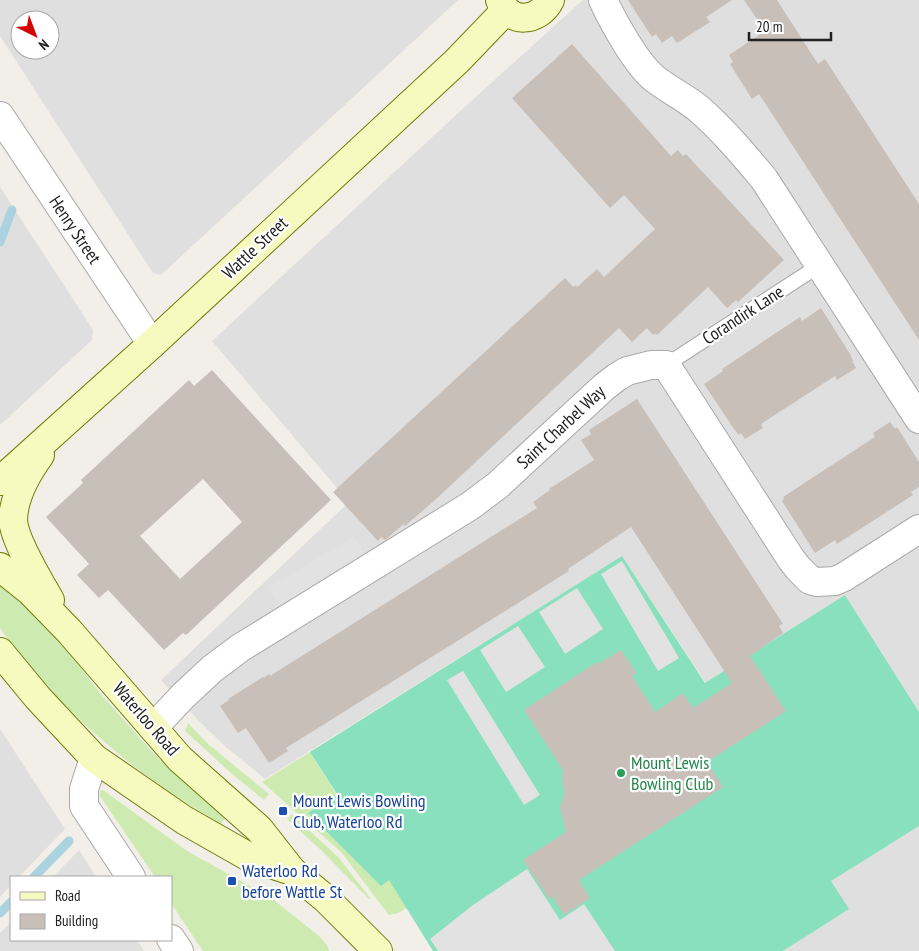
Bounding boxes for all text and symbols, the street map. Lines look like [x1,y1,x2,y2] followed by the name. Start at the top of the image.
[10,10,60,60] north arrow
[749,10,832,42] scale bar
[756,17,782,36] text: 20 m
[35,35,53,54] text: N
[44,191,107,268] street label: Henry Street
[217,211,292,284] street label: Wattle Street
[698,280,788,349] street label: Corandirk Lane
[512,380,610,473] street label: Saint Charbel Way
[108,677,185,760] street label: Waterloo Road
[631,751,714,795] place label: Mount Lewis Bowling Club
[615,767,627,779] marker: Mount Lewis Bowling Club
[293,789,426,833] place label: Mount Lewis Bowling Club, Waterloo Rd
[277,805,289,817] marker: Mount Lewis Bowling Club, Waterloo Rd
[242,859,342,903] place label: Waterloo Rd before Wattle St
[226,875,238,887] marker: Waterloo Rd before Wattle St
[10,876,172,941] legend
[55,886,81,905] text: Road
[55,911,98,930] text: Building

